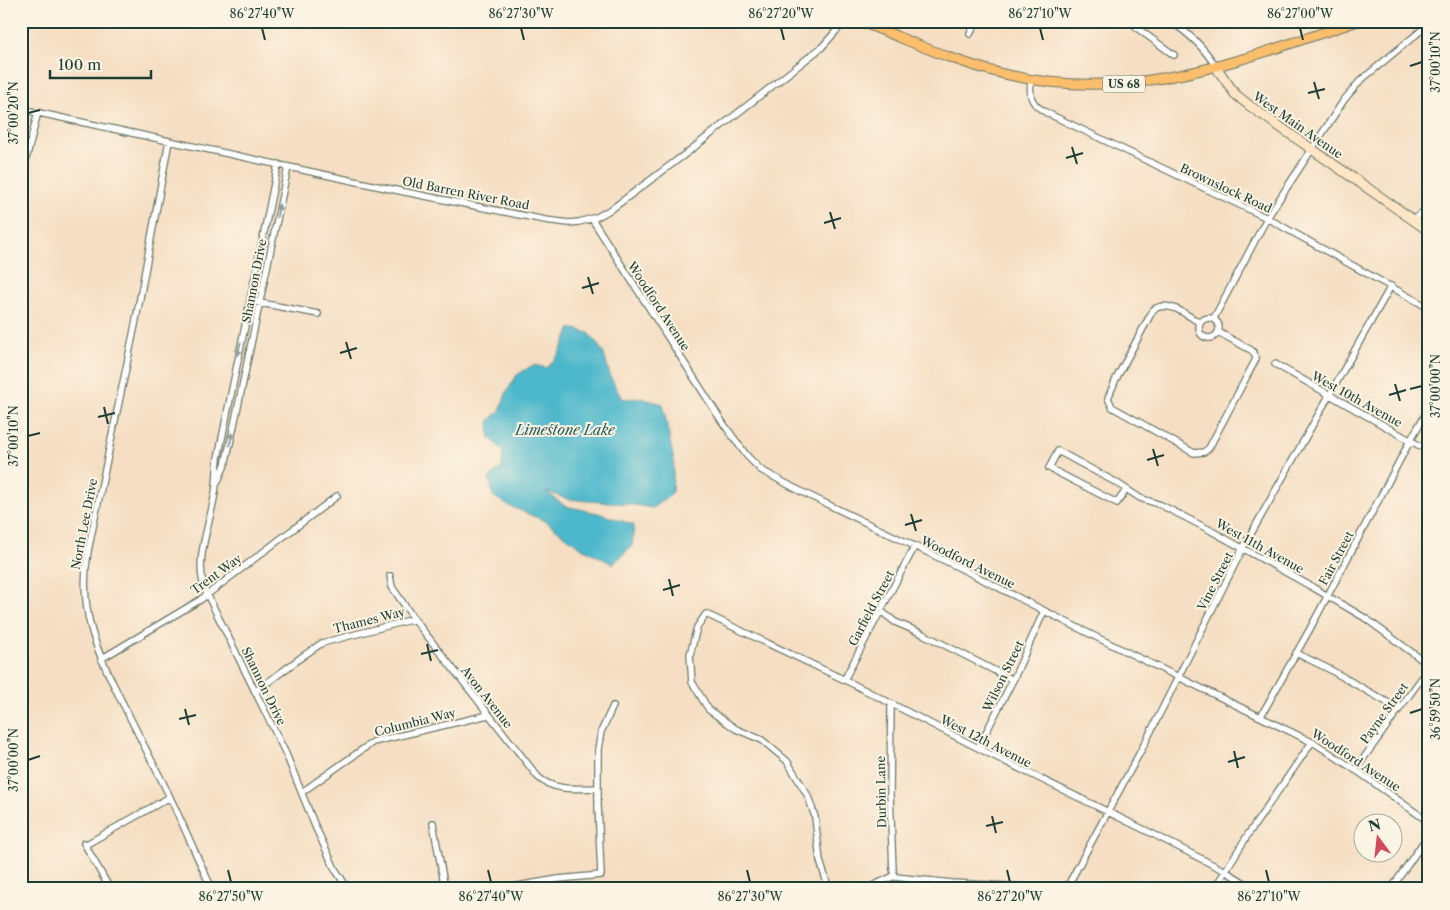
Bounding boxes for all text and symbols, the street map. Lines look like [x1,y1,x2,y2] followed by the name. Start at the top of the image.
[230,6,295,21] text: 86°27'40"W
[488,6,554,21] text: 86°27'30"W
[748,6,815,21] text: 86°27'20"W
[1008,6,1073,21] text: 86°27'10"W
[1267,6,1334,21] text: 86°27'00"W
[1428,31,1443,93] text: 37°00'10"N
[50,48,151,80] scale bar
[58,55,101,74] text: 100 m
[1103,76,1145,92] road number: US 68
[6,81,21,145] text: 37°00'20"N
[1249,88,1346,162] street label: West Main Avenue
[1178,160,1275,216] street label: Brownslock Road
[401,173,531,213] street label: Old Barren River Road
[274,203,282,219] one-way arrow
[238,237,270,324] street label: Shannon Drive
[624,258,694,354] street label: Woodford Avenue
[235,342,243,358] one-way arrow
[1428,354,1443,418] text: 37°00'00"N
[1308,367,1405,430] street label: West 10th Avenue
[6,405,21,467] text: 37°00'10"N
[514,421,616,439] water label: Limestone Lake
[227,431,235,447] one-way arrow
[68,477,100,571] street label: North Lee Drive
[1212,515,1307,577] street label: West 11th Avenue
[1315,528,1357,588] street label: Fair Street
[917,532,1018,591] street label: Woodford Avenue
[1193,549,1236,614] street label: Vine Street
[188,550,245,597] street label: Trent Way
[845,567,898,648] street label: Garfield Street
[332,604,407,636] street label: Thames Way
[979,637,1027,715] street label: Wilson Street
[239,644,290,728] street label: Shannon Drive
[458,662,516,731] street label: Avon Avenue
[1428,678,1443,740] text: 36°59'50"N
[1357,679,1412,746] street label: Payne Street
[373,705,458,739] street label: Columbia Way
[937,711,1034,771] street label: West 12th Avenue
[1308,725,1404,795] street label: Woodford Avenue
[6,728,21,792] text: 37°00'00"N
[873,755,889,828] street label: Durbin Lane
[1352,812,1402,862] north arrow
[1366,815,1383,836] text: N
[199,889,264,904] text: 86°27'50"W
[459,889,524,904] text: 86°27'40"W
[717,889,783,904] text: 86°27'30"W
[977,889,1044,904] text: 86°27'20"W
[1237,889,1302,904] text: 86°27'10"W

